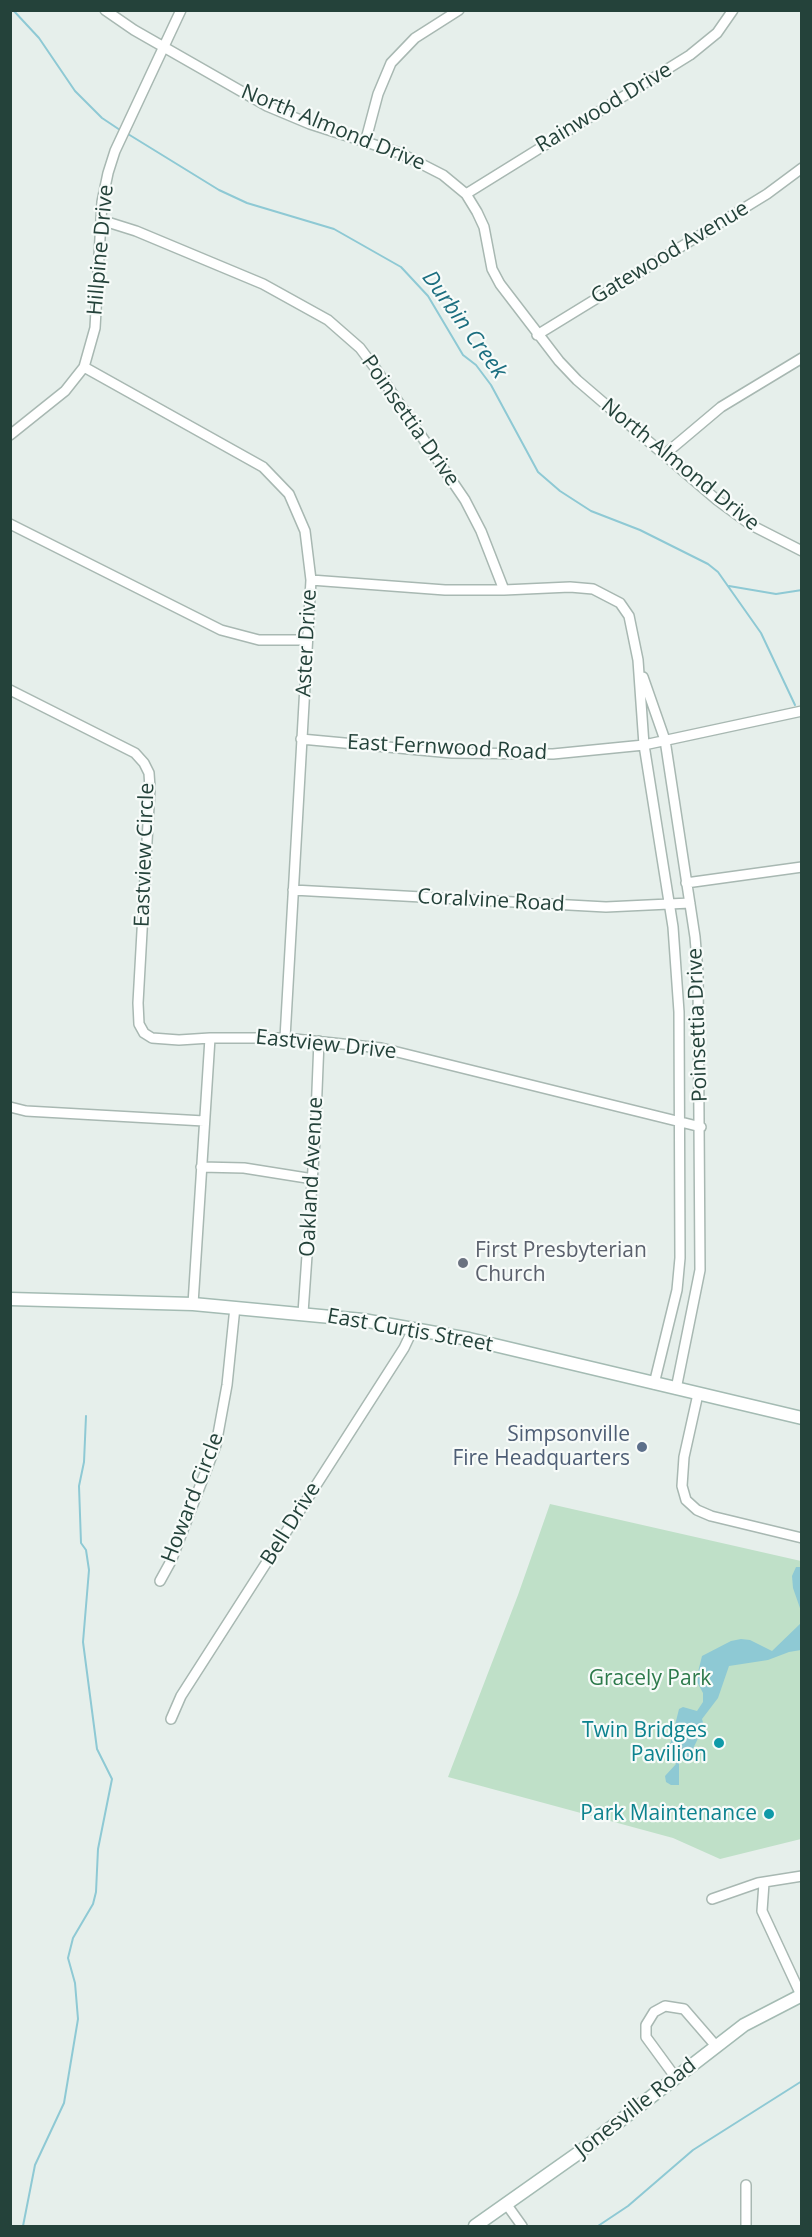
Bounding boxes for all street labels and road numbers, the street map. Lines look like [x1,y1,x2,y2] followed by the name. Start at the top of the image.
[531,58,677,158] street label: Rainwood Drive
[237,80,429,176] street label: North Almond Drive
[83,184,119,316] street label: Hillpine Drive
[587,196,753,310] street label: Gatewood Avenue
[356,351,464,491] street label: Poinsettia Drive
[596,394,764,536] street label: North Almond Drive
[292,588,322,698] street label: Aster Drive
[346,730,548,766] street label: East Fernwood Road
[130,782,160,928] street label: Eastview Circle
[417,885,565,917] street label: Coralvine Road
[683,948,713,1102] street label: Poinsettia Drive
[254,1025,398,1065] street label: Eastview Drive
[295,1096,329,1258] street label: Oakland Avenue
[325,1304,495,1358] street label: East Curtis Street
[157,1429,229,1567] street label: Howard Circle
[256,1478,326,1570] street label: Bell Drive
[570,2053,702,2163] street label: Jonesville Road

